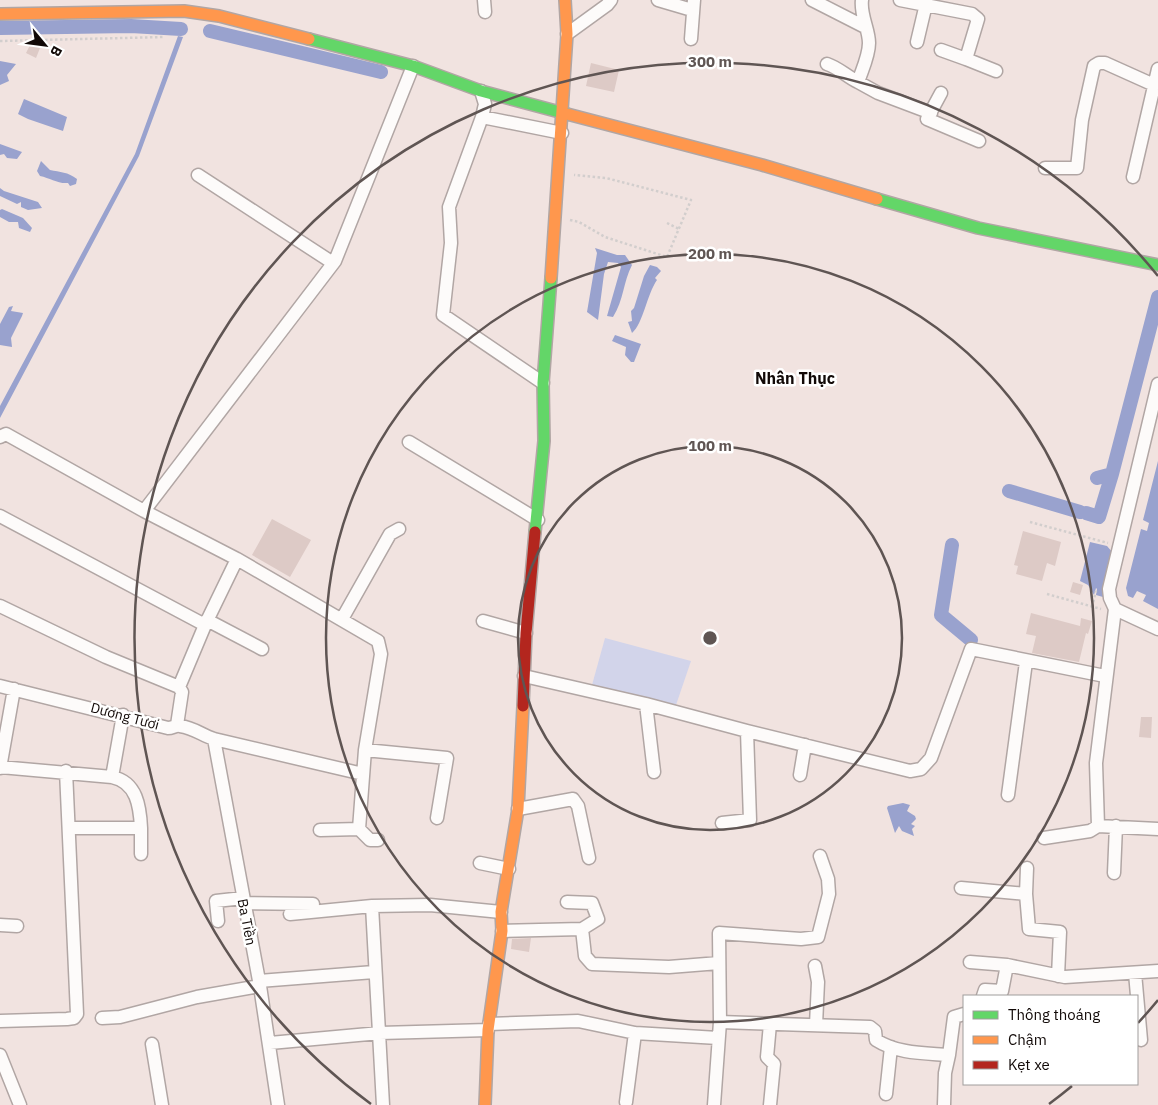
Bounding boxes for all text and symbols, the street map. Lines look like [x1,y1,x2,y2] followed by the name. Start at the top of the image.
[20,20,70,70] north arrow
[46,43,67,60] text: B
[688,52,732,71] text: 300 m
[688,244,732,263] text: 200 m
[755,368,835,388] district label: Nhân Thục
[688,436,732,455] text: 100 m
[701,629,719,647] centre of rings
[89,698,161,734] street label: Dương Tươi
[234,897,260,947] street label: Ba Tiền
[963,995,1138,1085] legend
[1008,1005,1100,1024] text: Thông thoáng
[1008,1030,1047,1049] text: Chậm
[1008,1055,1050,1074] text: Kẹt xe

